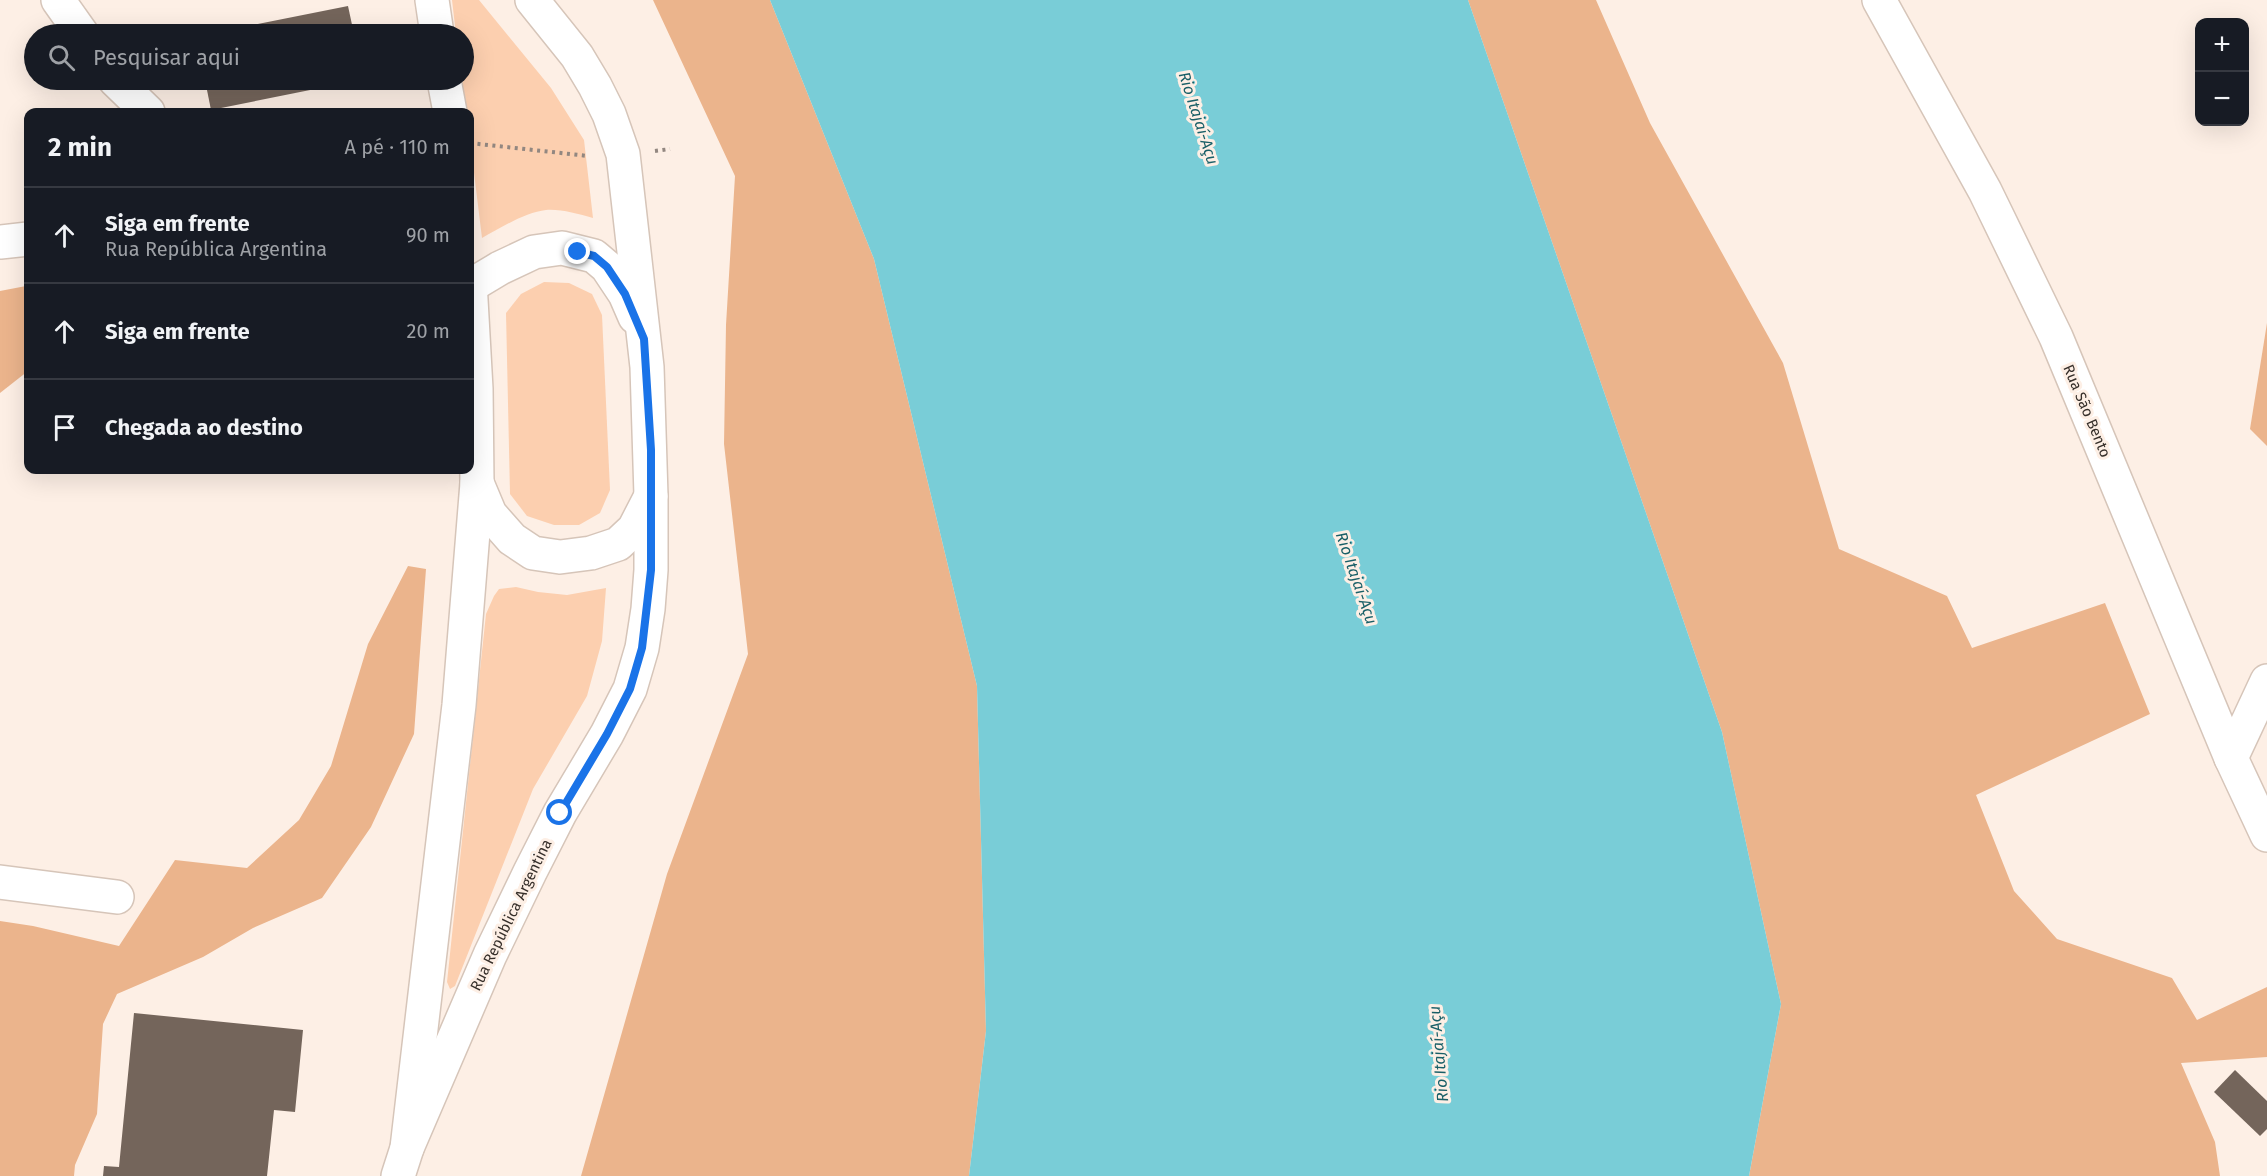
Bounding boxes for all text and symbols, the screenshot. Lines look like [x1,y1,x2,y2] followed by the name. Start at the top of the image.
[2195,18,2249,126] map controls
[2195,18,2249,72] button: +
[24,24,474,90] search box
[45,41,78,74] icon: search
[93,44,240,71] text: Pesquisar aqui
[1174,69,1222,167] water label: Rio Itajaí-Açu
[2195,72,2249,126] button: −
[48,132,112,163] text: 2 min
[344,135,450,159] text: A pé · 110 m
[105,210,250,237] text: Siga em frente
[48,219,81,252] icon: ahead
[406,223,450,247] text: 90 m
[105,237,327,261] text: Rua República Argentina
[564,238,590,264] route end
[48,315,81,348] icon: ahead
[105,318,250,345] text: Siga em frente
[407,319,450,343] text: 20 m
[2059,362,2115,460] street label: Rua São Bento
[48,411,81,444] icon: arrive
[105,414,303,441] text: Chegada ao destino
[1331,529,1381,627] water label: Rio Itajaí-Açu
[546,799,572,825] route start
[466,836,556,994] street label: Rua República Argentina
[1425,1005,1453,1103] water label: Rio Itajaí-Açu

